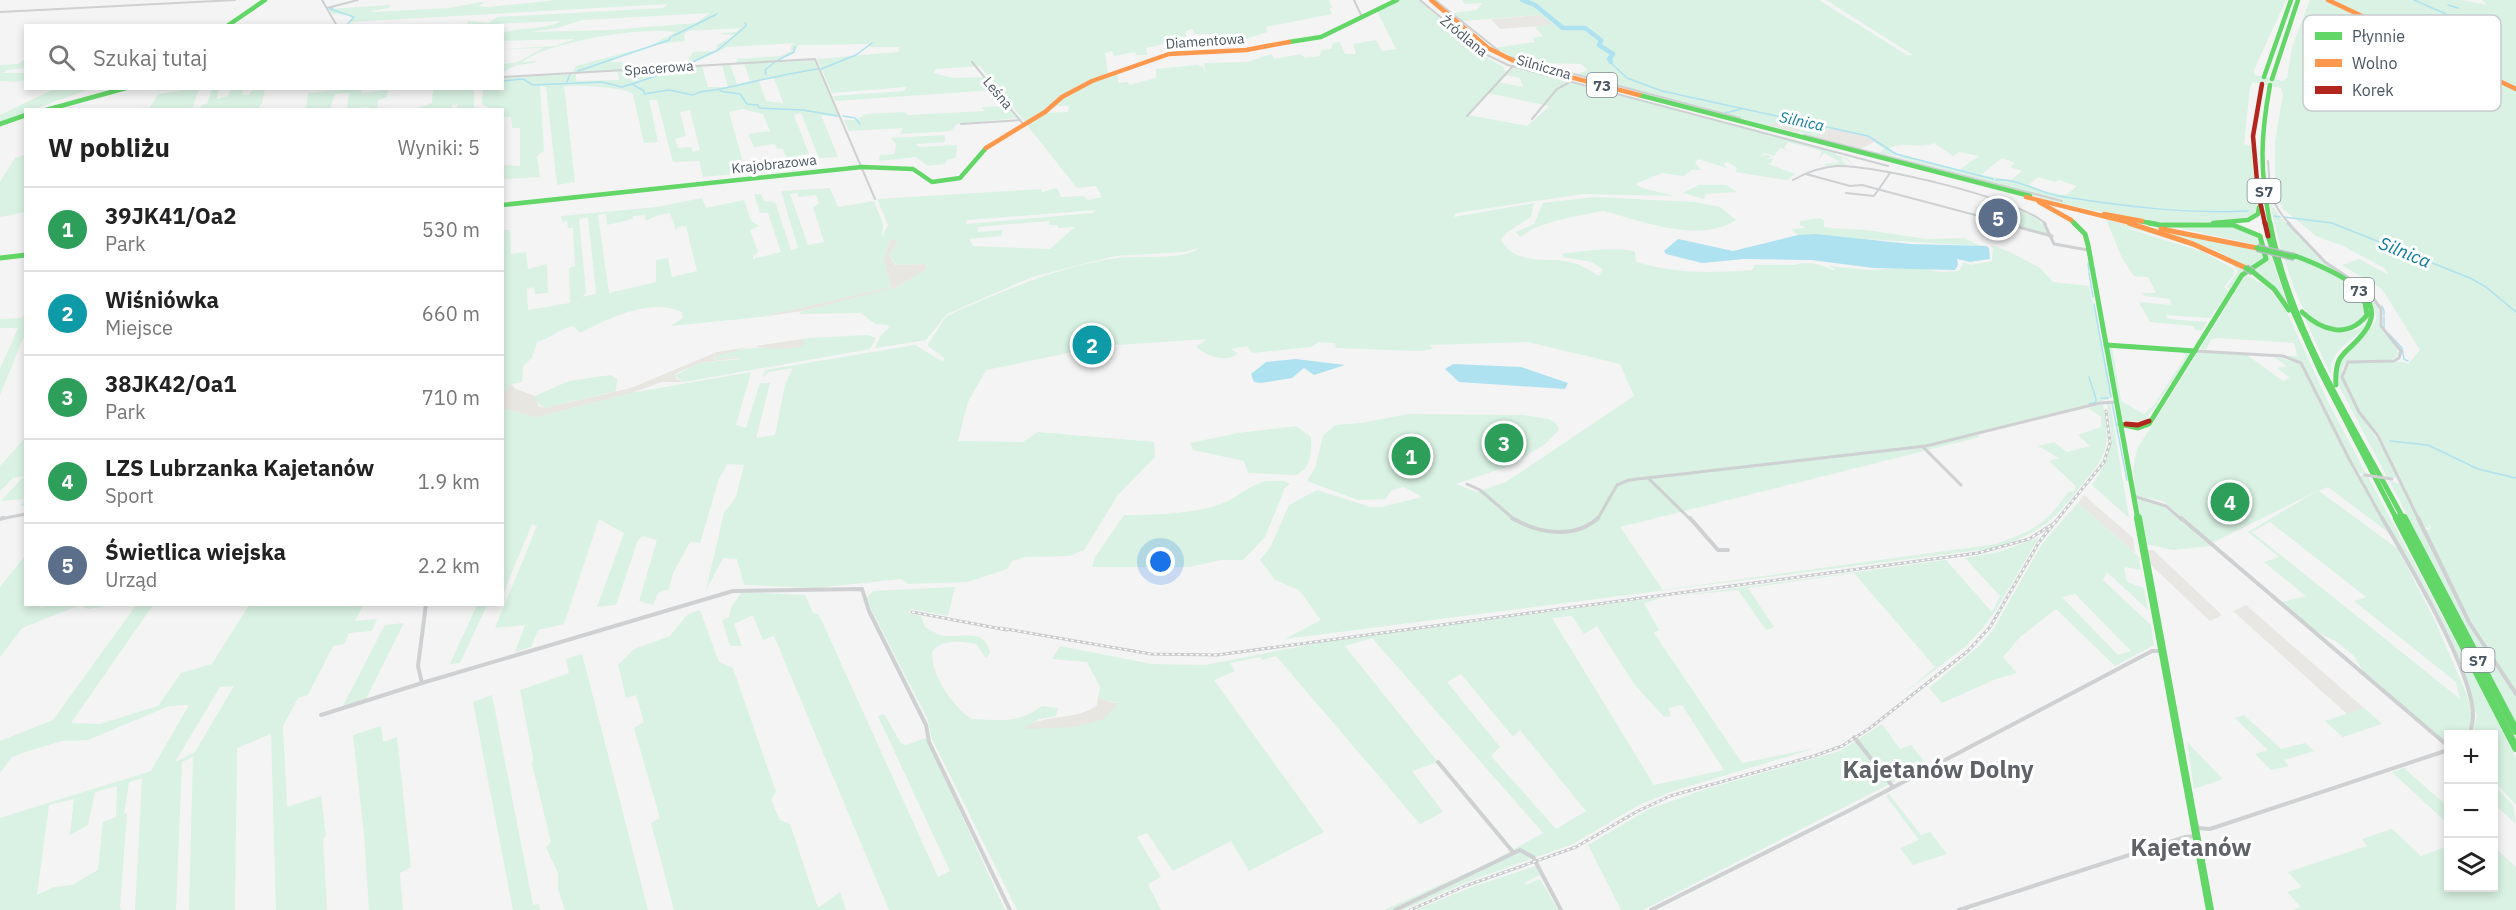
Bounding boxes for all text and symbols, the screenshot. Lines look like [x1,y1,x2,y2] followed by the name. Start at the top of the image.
[1437,11,1492,61] street label: Źródlana
[2303,15,2501,111] legend
[24,24,504,90] search box
[2352,26,2405,46] text: Płynnie
[1165,29,1246,53] street label: Diamentowa
[45,41,78,74] icon: search
[93,43,208,72] text: Szukaj tutaj
[1515,51,1574,83] street label: Silniczna
[2352,53,2397,73] text: Wolno
[624,57,695,79] street label: Spacerowa
[979,73,1017,113] street label: Leśna
[1587,73,1617,97] road number: 73
[2352,80,2394,100] text: Korek
[1778,107,1826,135] water label: Silnica
[48,130,170,164] text: W pobliżu
[398,134,480,161] text: Wyniki: 5
[731,151,818,177] street label: Krajobrazowa
[2248,179,2280,203] road number: S7
[1978,196,2018,240] pin: 5
[105,201,236,230] text: 39JK41/Oa2
[62,216,74,243] text: 1
[422,216,480,243] text: 530 m
[105,230,145,257] text: Park
[2376,231,2434,273] water label: Silnica
[2344,278,2374,302] road number: 73
[105,285,219,314] text: Wiśniówka
[62,300,74,327] text: 2
[422,300,480,327] text: 660 m
[105,314,173,341] text: Miejsce
[1072,322,1112,368] pin: 2
[105,369,236,398] text: 38JK42/Oa1
[62,384,74,411] text: 3
[422,384,480,411] text: 710 m
[105,398,145,425] text: Park
[1484,420,1524,466] pin: 3
[1392,434,1430,478] pin: 1
[105,453,374,482] text: LZS Lubrzanka Kajetanów
[62,468,74,495] text: 4
[418,468,480,495] text: 1.9 km
[2210,480,2250,524] pin: 4
[105,482,154,509] text: Sport
[105,537,286,566] text: Świetlica wiejska
[1146,547,1175,576] your location
[62,552,74,579] text: 5
[418,552,480,579] text: 2.2 km
[105,566,157,593] text: Urząd
[2462,648,2494,672] road number: S7
[2444,730,2498,892] map controls
[2444,730,2498,784] button: +
[1842,753,2034,785] district label: Kajetanów Dolny
[2444,784,2498,838] button: −
[2130,831,2252,863] district label: Kajetanów
[2444,838,2498,892] button: layers

